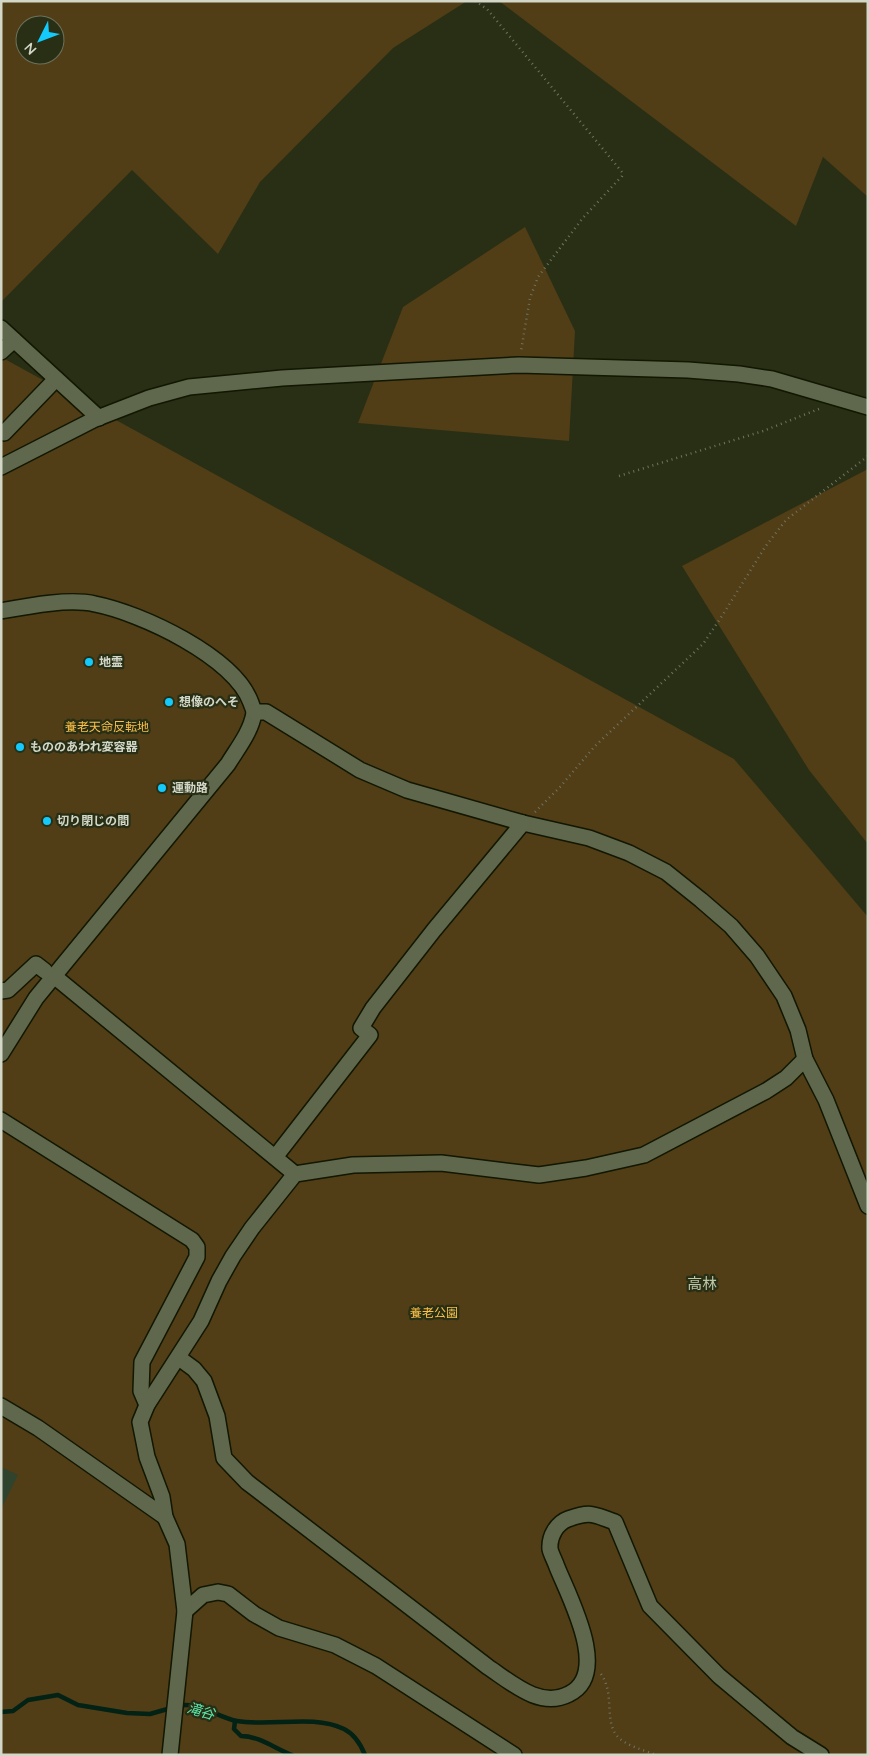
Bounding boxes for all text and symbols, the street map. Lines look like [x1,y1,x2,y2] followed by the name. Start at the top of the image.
[15,15,65,65] north arrow
[20,39,40,59] text: N
[99,654,123,669] place label: 地霊
[83,656,95,668] marker: 地霊
[179,694,239,709] place label: 想像のへそ
[163,696,175,708] marker: 想像のへそ
[65,719,149,734] park label: 養老天命反転地
[30,739,138,754] place label: もののあわれ変容器
[14,741,26,753] marker: もののあわれ変容器
[172,780,208,795] place label: 運動路
[156,782,168,794] marker: 運動路
[57,813,129,828] place label: 切り閉じの間
[41,815,53,827] marker: 切り閉じの間
[687,1274,717,1293] district label: 高林
[410,1305,458,1320] park label: 養老公園
[185,1698,218,1724] water label: 滝谷

